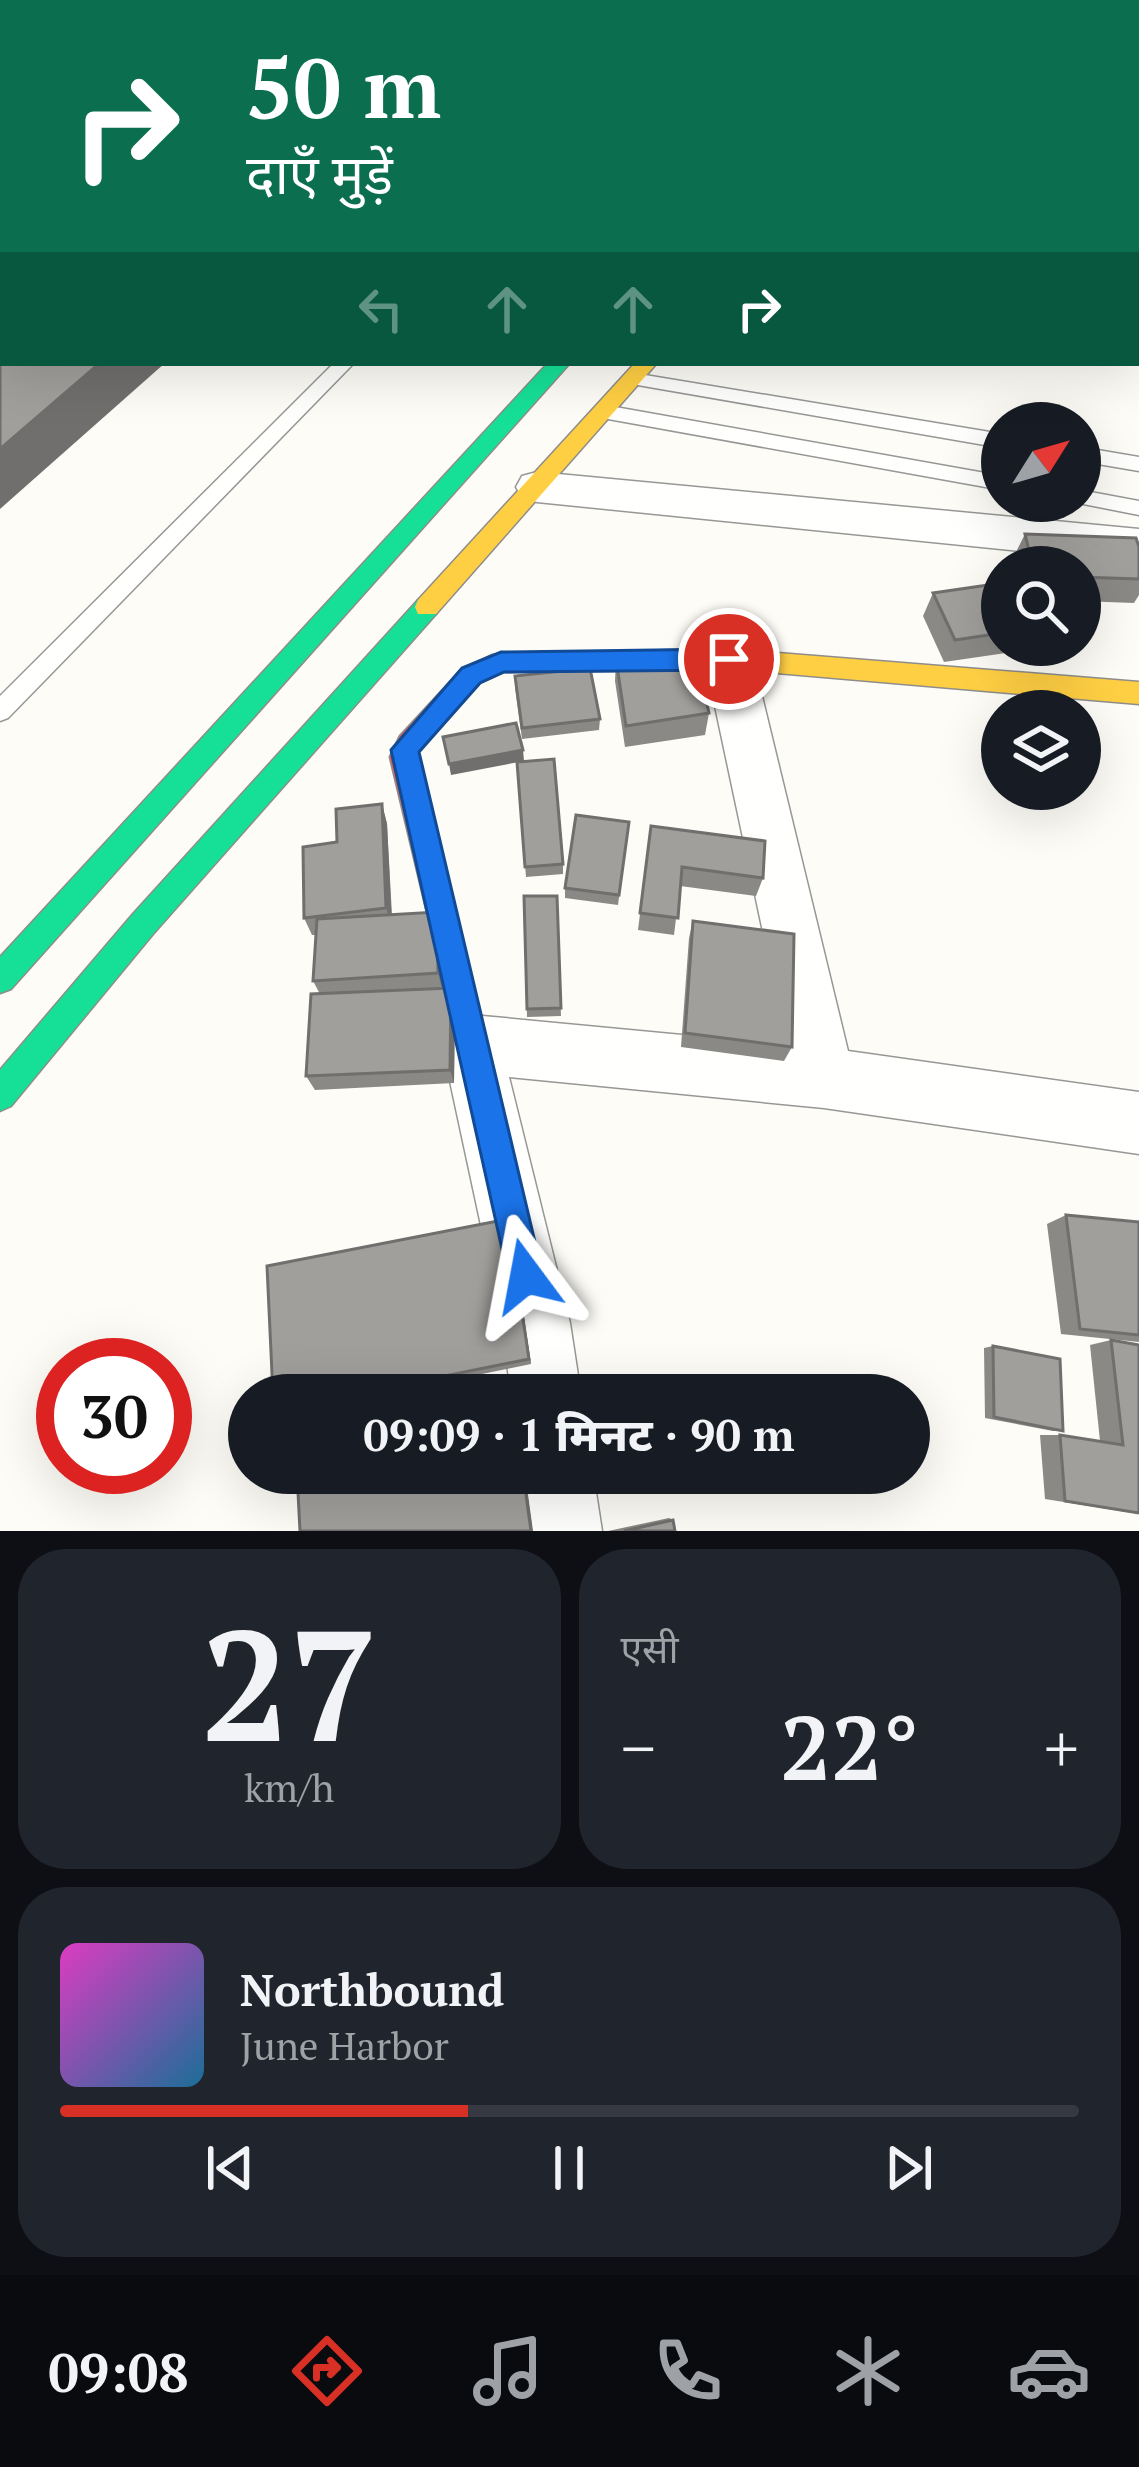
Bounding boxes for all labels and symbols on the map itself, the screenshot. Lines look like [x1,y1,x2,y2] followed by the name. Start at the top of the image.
[981,402,1101,522] north arrow
[678,608,780,710] pin
[463,1213,589,1339] position arrow
[36,1338,192,1494] speed limit sign: 30

